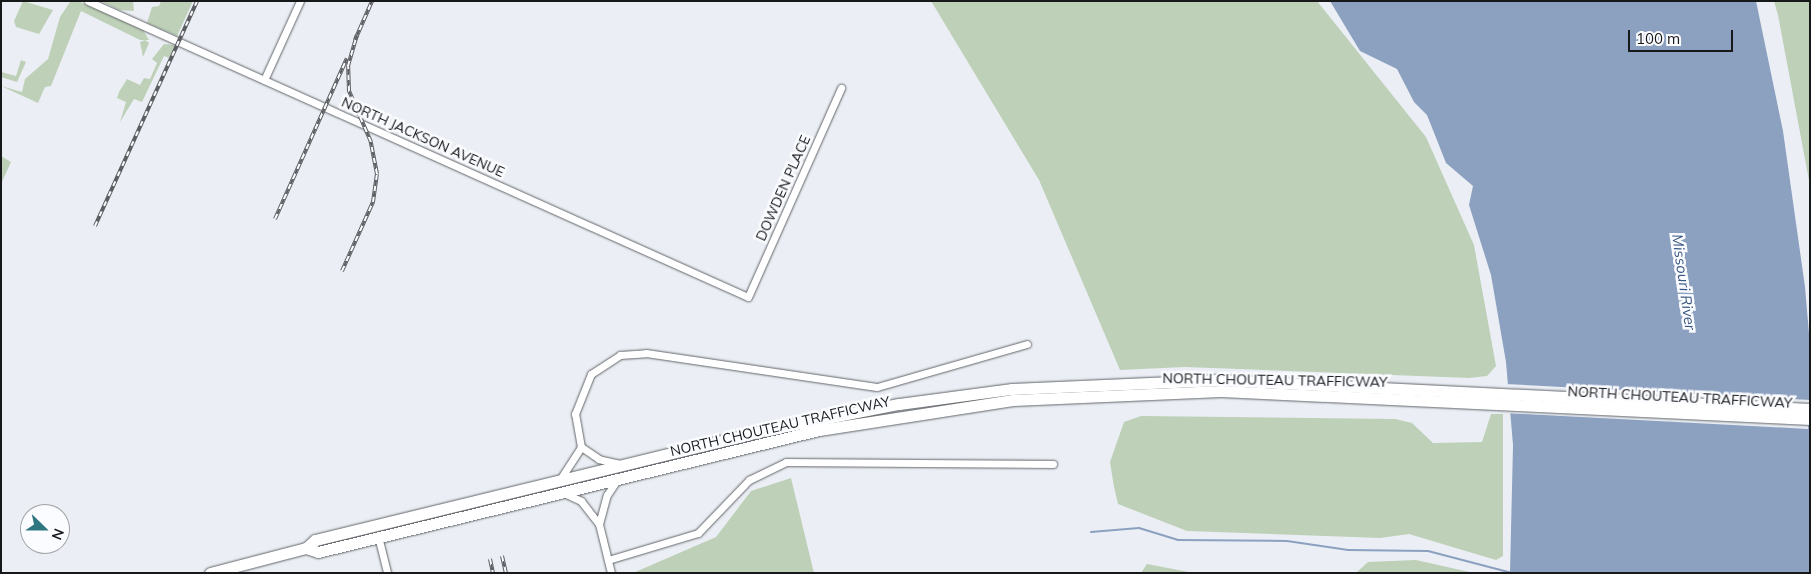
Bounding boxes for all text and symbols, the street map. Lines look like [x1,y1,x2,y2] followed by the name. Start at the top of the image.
[1631,20,1736,52] scale bar
[1636,29,1680,48] text: 100 m
[339,93,507,181] street label: NORTH JACKSON AVENUE
[752,133,814,243] street label: DOWDEN PLACE
[1668,233,1700,331] water label: Missouri River
[1162,370,1388,390] street label: NORTH CHOUTEAU TRAFFICWAY
[1567,383,1793,411] street label: NORTH CHOUTEAU TRAFFICWAY
[668,392,892,460] street label: NORTH CHOUTEAU TRAFFICWAY
[20,504,70,554] north arrow
[48,526,68,543] text: N

